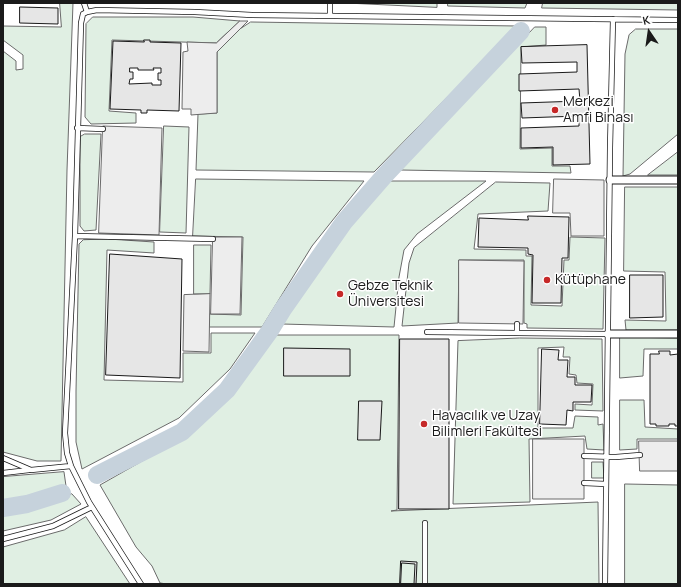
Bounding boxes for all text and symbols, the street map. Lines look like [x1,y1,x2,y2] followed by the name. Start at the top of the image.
[629,12,669,52] north arrow
[641,12,651,28] text: K
[563,94,634,126] place label: Merkezi Amfi Binası
[550,105,560,115] marker: Merkezi Amfi Binası
[555,272,626,288] place label: Kütüphane
[542,275,552,285] marker: Kütüphane
[348,278,433,310] place label: Gebze Teknik Üniversitesi
[335,289,345,299] marker: Gebze Teknik Üniversitesi
[432,408,542,440] place label: Havacılık ve Uzay Bilimleri Fakültesi
[419,419,429,429] marker: Havacılık ve Uzay Bilimleri Fakültesi

